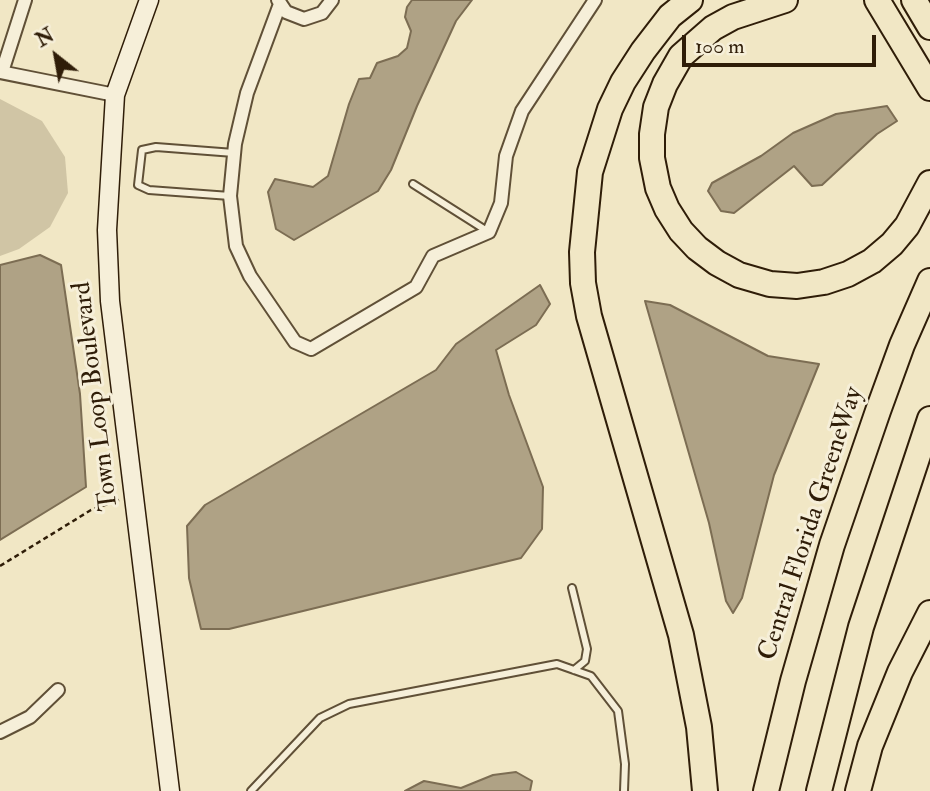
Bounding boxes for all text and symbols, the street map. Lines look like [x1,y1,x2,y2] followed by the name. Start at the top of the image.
[21,21,91,91] north arrow
[685,21,879,65] scale bar
[32,23,59,53] text: N
[695,33,745,60] text: 100 m
[67,280,127,512] street label: Town Loop Boulevard
[753,383,871,665] street label: Central Florida GreeneWay

